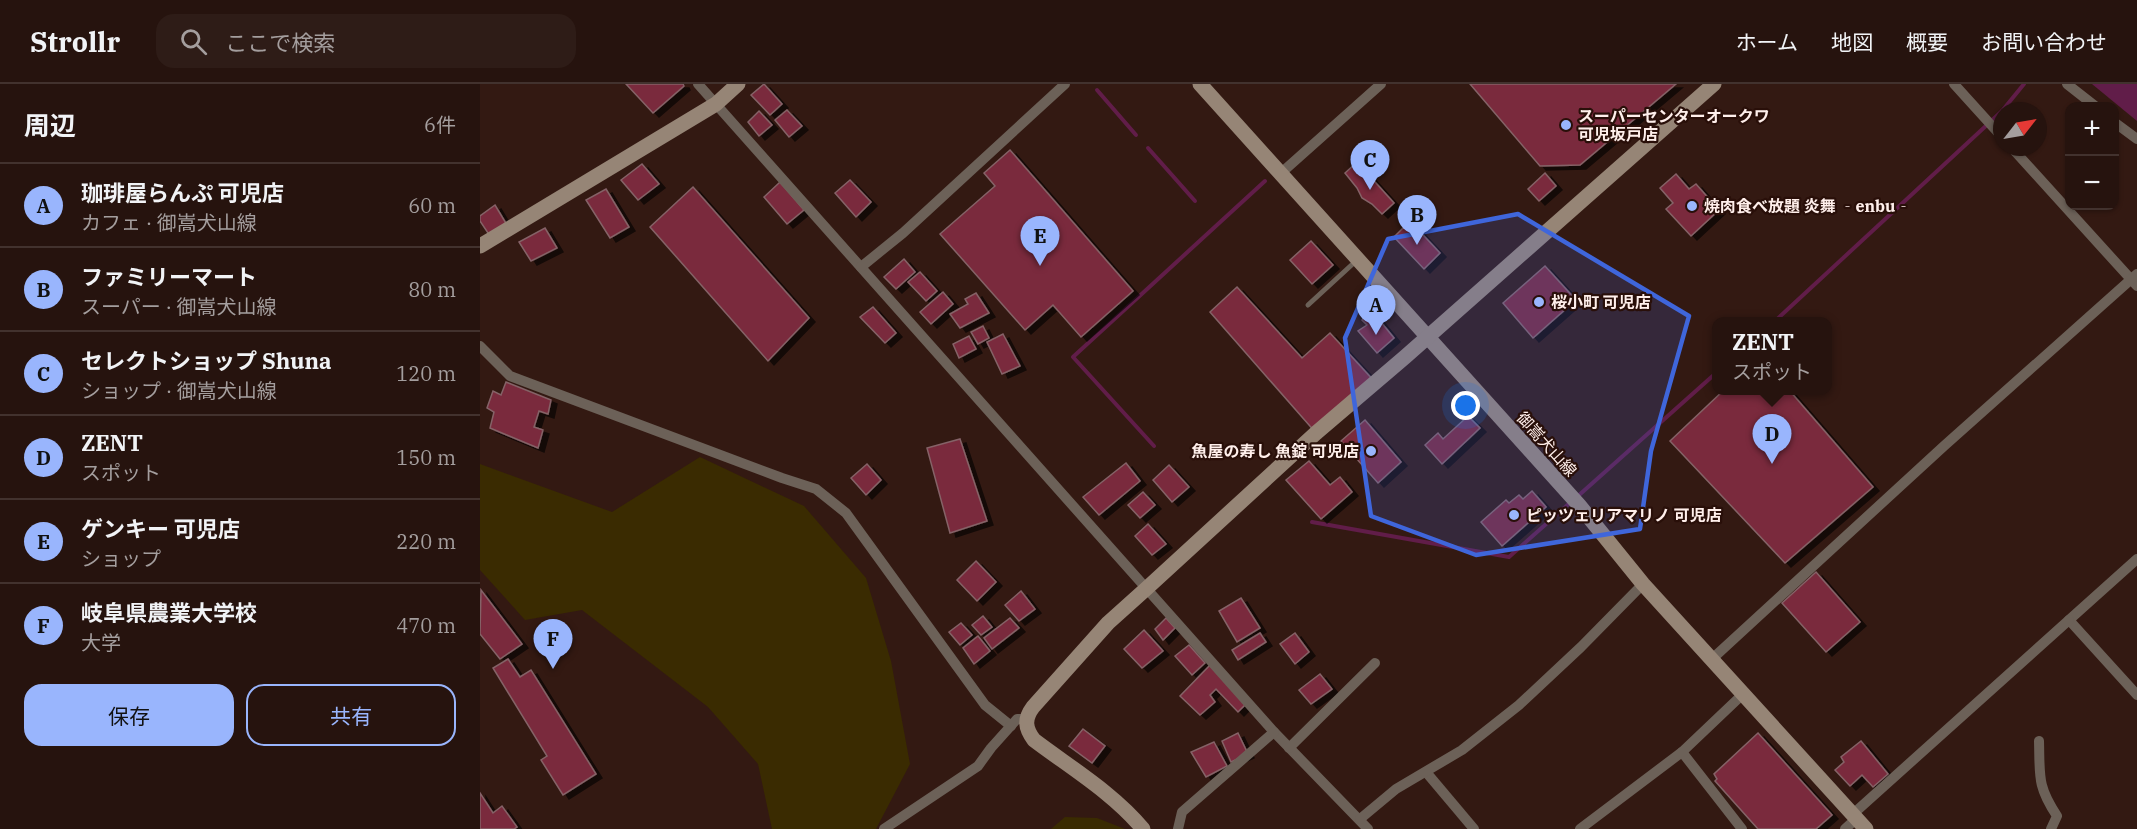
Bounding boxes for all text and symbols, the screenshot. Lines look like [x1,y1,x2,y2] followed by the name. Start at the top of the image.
[156,14,576,68] search box
[30,23,120,60] text: Strollr
[177,25,210,58] icon: search
[225,28,335,57] text: ここで検索
[1736,28,1798,56] text: ホーム
[1831,28,1873,56] text: 地図
[1906,28,1948,56] text: 概要
[1981,28,2107,56] text: お問い合わせ
[1993,102,2047,156] north arrow
[2065,102,2119,210] map controls
[2065,102,2119,156] button: +
[1578,106,1770,144] place label: スーパーセンターオークワ 可児坂戸店
[24,108,76,142] text: 周辺
[424,111,456,138] text: 6件
[1559,118,1573,132] marker: スーパーセンターオークワ 可児坂戸店
[1350,141,1390,190] pin: C
[2065,156,2119,210] button: −
[81,178,284,207] text: 珈琲屋らんぷ 可児店
[37,192,50,219] text: A
[408,192,456,219] text: 60 m
[1398,196,1436,245] pin: B
[1704,196,1911,216] place label: 焼肉食べ放題 炎舞 ‐enbu‐
[1685,199,1699,213] marker: 焼肉食べ放題 炎舞 ‐enbu‐
[81,209,257,236] text: カフェ · 御嵩犬山線
[1020,216,1060,266] pin: E
[81,262,257,291] text: ファミリーマート
[36,276,51,303] text: B
[408,276,456,303] text: 80 m
[1356,286,1396,335] pin: A
[1551,292,1651,312] place label: 桜小町 可児店
[81,293,277,320] text: スーパー · 御嵩犬山線
[1532,295,1546,309] marker: 桜小町 可児店
[1712,317,1832,395] popup
[1732,327,1794,356] text: ZENT
[81,346,332,375] text: セレクトショップ Shuna
[1732,358,1812,385] text: スポット
[37,360,50,387] text: C
[396,360,456,387] text: 120 m
[81,377,277,404] text: ショップ · 御嵩犬山線
[1451,391,1480,420] your location
[1513,408,1581,480] street label: 御嵩犬山線
[1752,414,1792,464] pin: D
[81,428,143,457] text: ZENT
[1192,441,1359,461] place label: 魚屋の寿し 魚錠 可児店
[36,444,51,471] text: D
[396,444,456,471] text: 150 m
[1364,444,1378,458] marker: 魚屋の寿し 魚錠 可児店
[81,459,161,486] text: スポット
[1526,505,1722,525] place label: ピッツェリアマリノ 可児店
[1507,508,1521,522] marker: ピッツェリアマリノ 可児店
[81,514,240,543] text: ゲンキー 可児店
[37,528,50,555] text: E
[396,528,456,555] text: 220 m
[81,545,161,572] text: ショップ
[81,598,257,627] text: 岐阜県農業大学校
[37,612,50,639] text: F
[396,612,456,639] text: 470 m
[534,620,572,669] pin: F
[81,629,121,656] text: 大学
[24,684,234,746] button: 保存
[246,684,456,746] button: 共有

